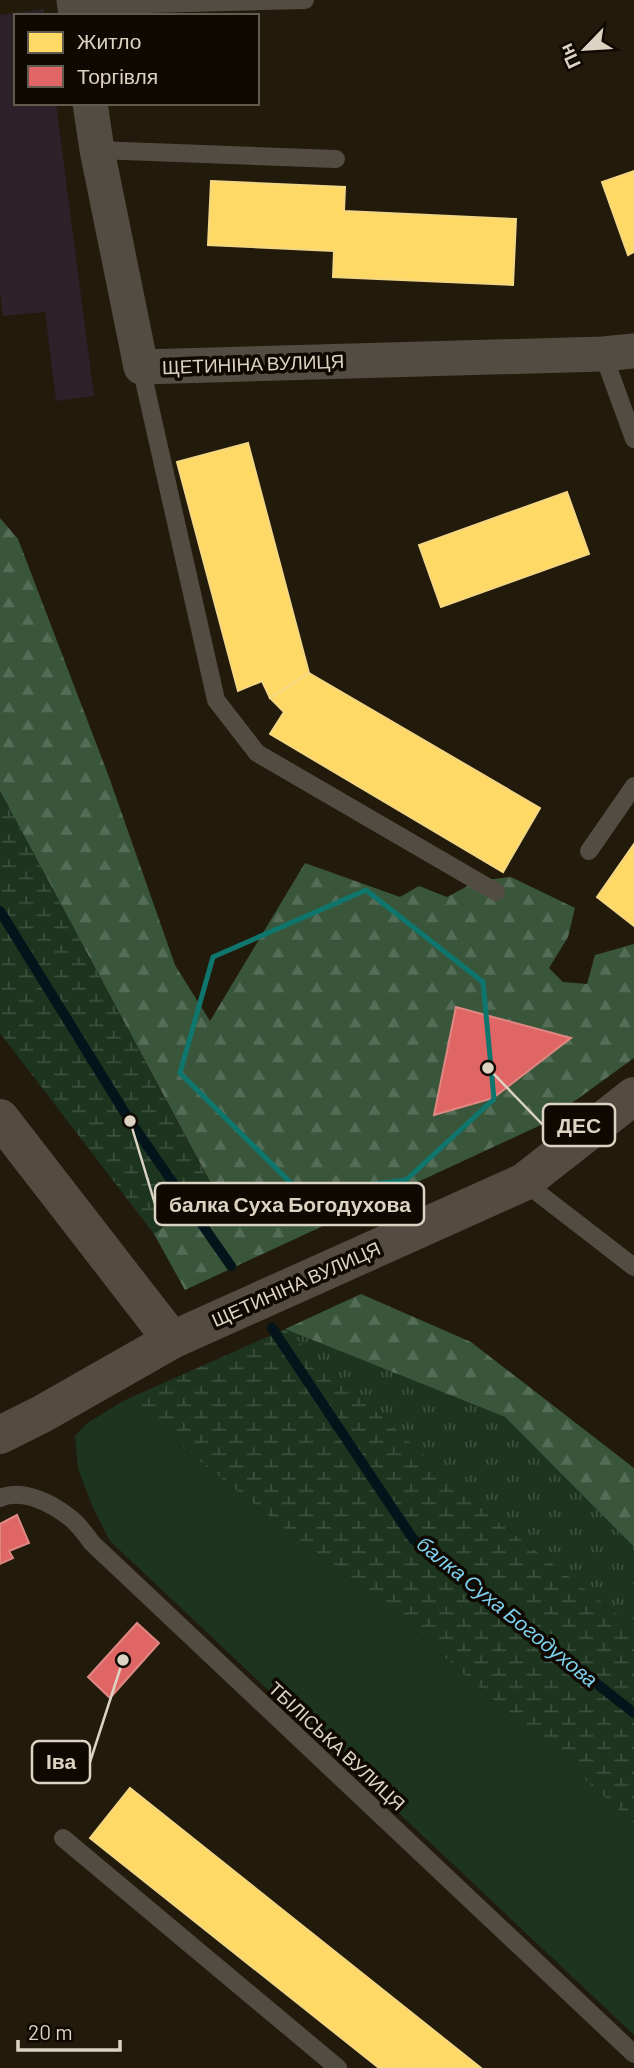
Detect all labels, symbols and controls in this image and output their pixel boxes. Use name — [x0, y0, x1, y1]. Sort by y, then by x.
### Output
legend — [14, 14, 259, 105]
north arrow — [550, 14, 620, 84]
text: Житло — [77, 28, 141, 53]
text: Пн — [553, 40, 585, 73]
text: Торгівля — [77, 63, 158, 88]
street label: ЩЕТИНІНА ВУЛИЦЯ — [161, 349, 344, 378]
callout: ДЕС — [543, 1104, 615, 1146]
text: ДЕС — [557, 1112, 601, 1137]
callout: балка Суха Богодухова — [155, 1183, 424, 1225]
text: балка Суха Богодухова — [169, 1191, 411, 1216]
street label: ЩЕТИНІНА ВУЛИЦЯ — [208, 1236, 384, 1331]
water label: балка Суха Богодухова — [413, 1530, 603, 1691]
street label: ТБІЛІСЬКА ВУЛИЦЯ — [264, 1676, 410, 1815]
callout: Іва — [32, 1741, 90, 1783]
text: Іва — [46, 1748, 76, 1773]
scale bar — [18, 2008, 119, 2052]
text: 20 m — [28, 2019, 73, 2044]

